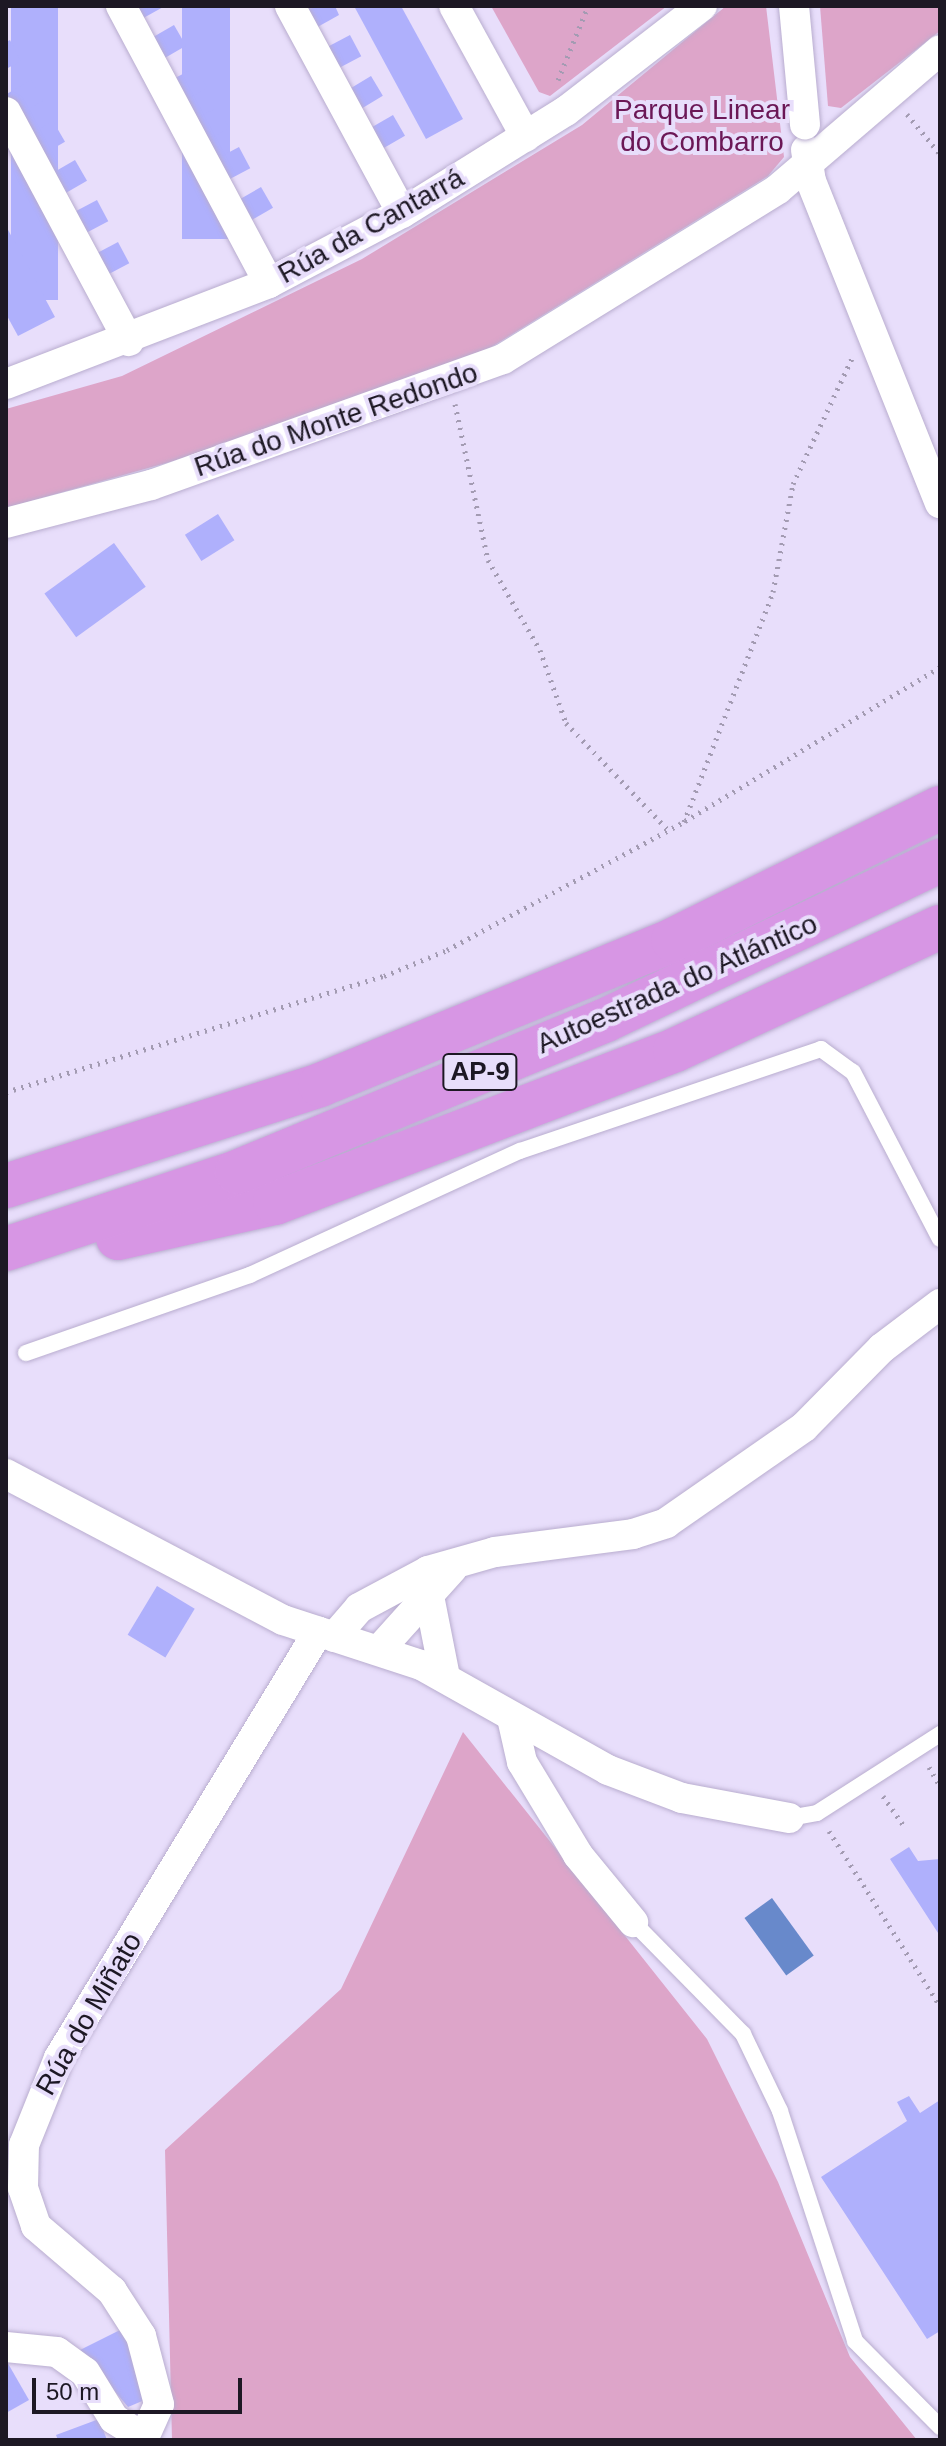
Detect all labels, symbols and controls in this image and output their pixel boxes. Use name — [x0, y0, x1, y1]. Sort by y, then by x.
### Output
park label: Parque Linear do Combarro — [614, 93, 790, 159]
street label: Rúa da Cantarrá — [272, 161, 470, 291]
street label: Rúa do Monte Redondo — [190, 356, 482, 484]
street label: Autoestrada do Atlántico — [531, 907, 823, 1061]
road number: AP-9 — [442, 1050, 518, 1094]
street label: Rúa do Miñato — [29, 1927, 149, 2101]
scale bar — [36, 2362, 246, 2412]
text: 50 m — [46, 2378, 99, 2405]

